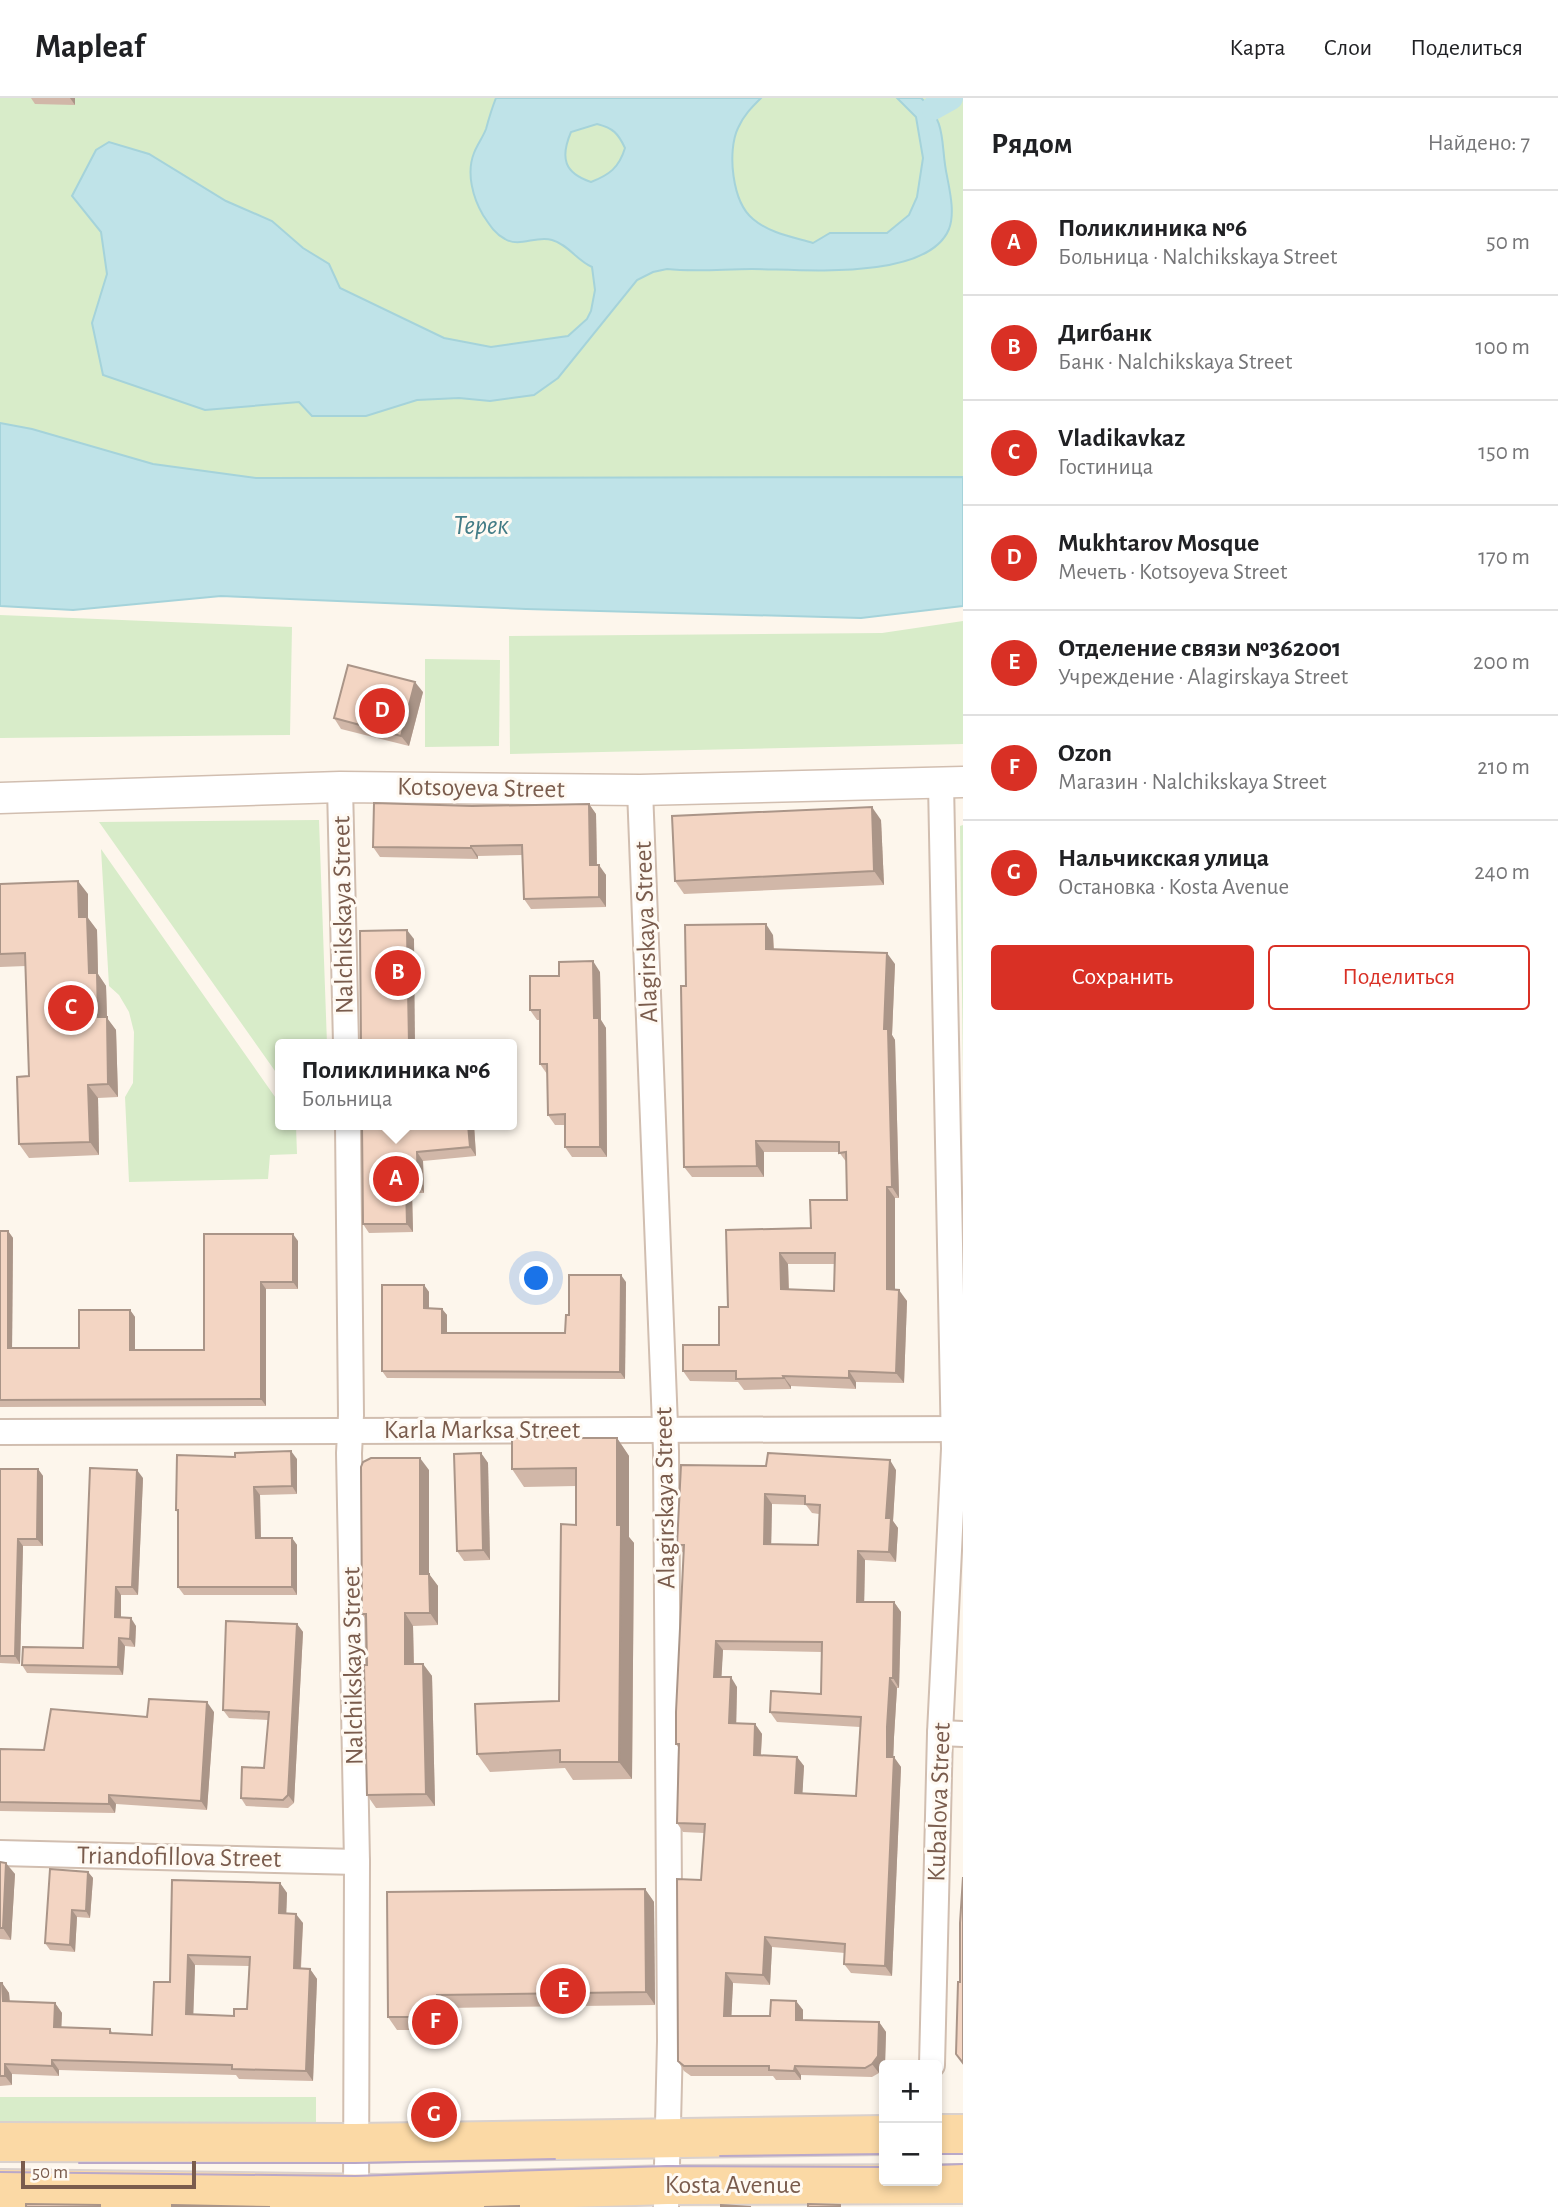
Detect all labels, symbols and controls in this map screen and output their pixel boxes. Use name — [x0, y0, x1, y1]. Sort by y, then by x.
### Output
text: Mapleaf — [35, 31, 145, 64]
text: Карта — [1229, 36, 1285, 60]
text: Слои — [1323, 36, 1372, 60]
text: Поделиться — [1410, 36, 1523, 60]
text: Рядом — [991, 129, 1073, 159]
text: Найдено: 7 — [1427, 132, 1530, 155]
text: Поликлиника №6 — [1058, 215, 1247, 241]
text: A — [1007, 231, 1021, 254]
text: 50 m — [1486, 231, 1530, 254]
text: Больница · Nalchikskaya Street — [1058, 246, 1337, 269]
text: Дигбанк — [1058, 320, 1152, 346]
text: B — [1007, 336, 1021, 359]
text: 100 m — [1476, 336, 1530, 359]
text: Банк · Nalchikskaya Street — [1058, 351, 1292, 374]
text: Vladikavkaz — [1058, 425, 1185, 451]
text: C — [1008, 441, 1020, 464]
text: 150 m — [1478, 441, 1530, 464]
text: Гостиница — [1058, 456, 1153, 479]
water label: Терек — [453, 512, 509, 540]
text: Mukhtarov Mosque — [1058, 530, 1259, 556]
text: D — [1006, 546, 1022, 569]
text: 170 m — [1478, 546, 1530, 569]
text: Мечеть · Kotsoyeva Street — [1058, 561, 1287, 584]
text: Отделение связи №362001 — [1058, 635, 1341, 661]
text: E — [1008, 651, 1020, 674]
text: 200 m — [1473, 651, 1530, 674]
text: Учреждение · Alagirskaya Street — [1058, 666, 1348, 689]
pin: D — [359, 685, 405, 737]
text: Ozon — [1058, 740, 1112, 766]
text: F — [1009, 756, 1019, 779]
text: 210 m — [1477, 756, 1530, 779]
text: Магазин · Nalchikskaya Street — [1058, 771, 1327, 794]
street label: Kotsoyeva Street — [397, 774, 565, 802]
street label: Nalchikskaya Street — [328, 816, 358, 1014]
street label: Alagirskaya Street — [630, 841, 662, 1023]
text: Нальчикская улица — [1058, 845, 1269, 871]
text: G — [1007, 861, 1021, 884]
text: 240 m — [1474, 861, 1530, 884]
text: Остановка · Kosta Avenue — [1058, 876, 1289, 899]
button: Сохранить — [991, 945, 1254, 1010]
button: Поделиться — [1268, 945, 1530, 1010]
pin: B — [375, 947, 421, 999]
pin: C — [48, 982, 94, 1034]
popup — [275, 1039, 517, 1130]
text: Поликлиника №6 — [301, 1057, 491, 1083]
text: Больница — [301, 1088, 392, 1111]
pin: A — [373, 1153, 419, 1205]
your location — [519, 1261, 553, 1295]
street label: Alagirskaya Street — [650, 1407, 680, 1589]
street label: Karla Marksa Street — [384, 1417, 580, 1443]
street label: Nalchikskaya Street — [338, 1567, 368, 1765]
street label: Kubalova Street — [923, 1722, 955, 1882]
street label: Triandofillova Street — [77, 1842, 281, 1872]
pin: E — [540, 1965, 586, 2017]
pin: F — [412, 1996, 458, 2048]
map controls — [879, 2060, 942, 2186]
button: + — [879, 2060, 942, 2123]
pin: G — [411, 2089, 457, 2141]
button: − — [879, 2123, 942, 2186]
scale bar — [21, 2158, 196, 2190]
text: 50 m — [32, 2163, 68, 2182]
street label: Kosta Avenue — [665, 2172, 801, 2198]

